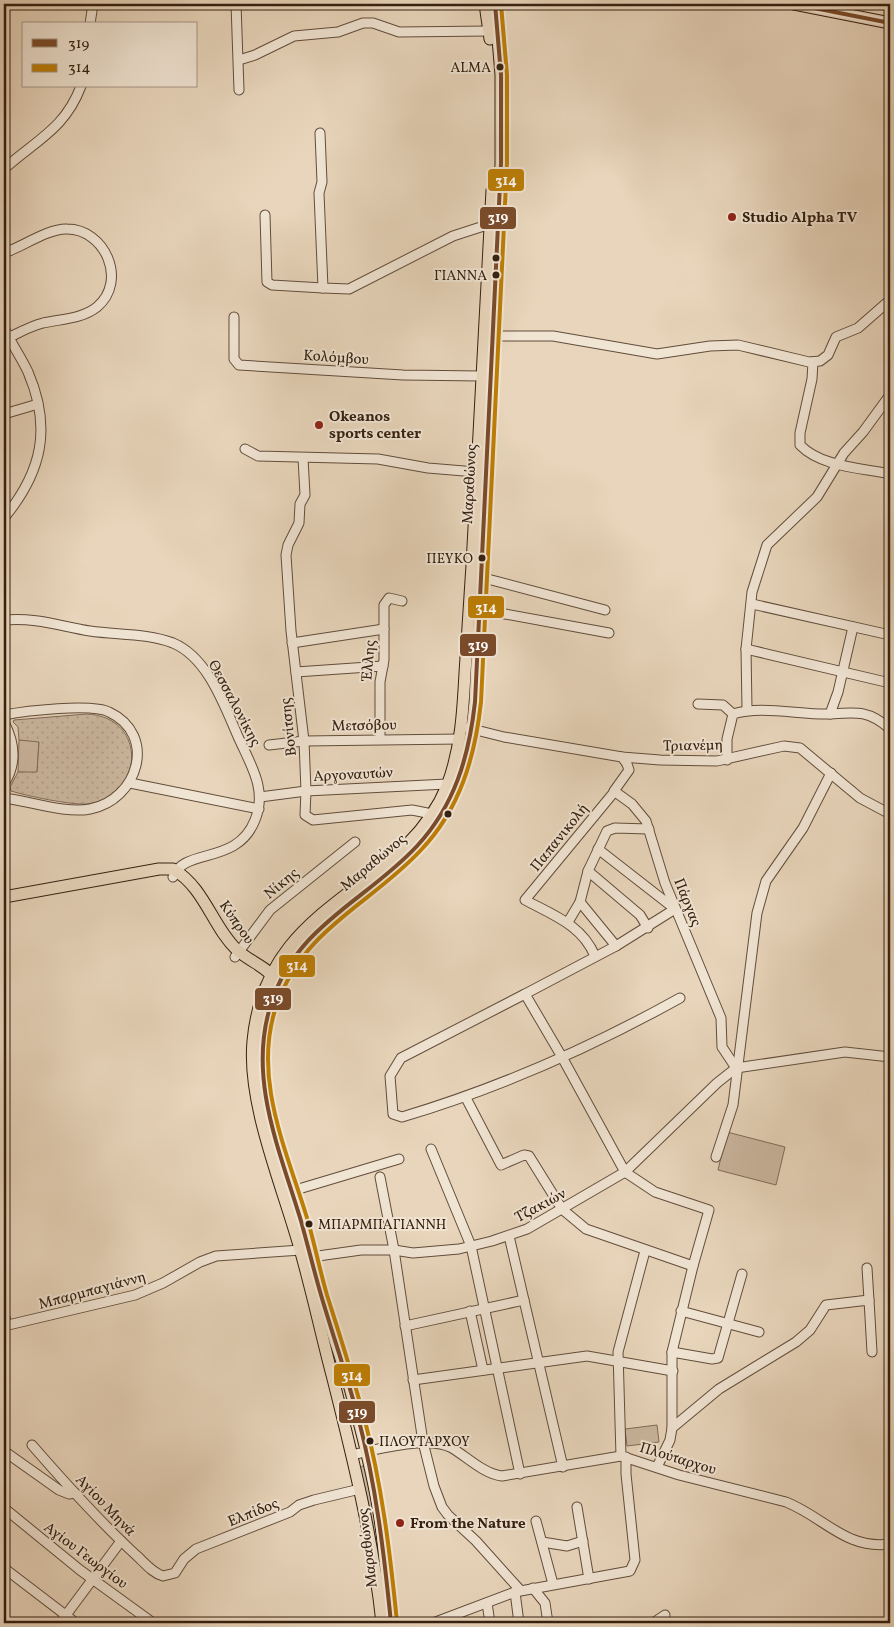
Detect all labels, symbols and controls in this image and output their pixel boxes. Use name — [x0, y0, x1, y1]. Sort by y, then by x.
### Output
legend — [22, 22, 198, 88]
text: 319 — [68, 34, 90, 55]
text: 314 — [68, 58, 91, 79]
place label: ALMA — [450, 59, 491, 78]
marker: ALMA — [495, 62, 505, 72]
line badge: 314 — [487, 168, 525, 192]
text: 314 — [495, 172, 517, 191]
line badge: 319 — [479, 206, 517, 230]
place label: Studio Alpha TV — [742, 208, 858, 229]
text: 319 — [488, 209, 509, 228]
marker: Studio Alpha TV — [726, 211, 738, 223]
unlabelled marker — [491, 253, 501, 263]
place label: ΓΙΑΝΝΑ — [434, 267, 487, 286]
marker: ΓΙΑΝΝΑ — [491, 270, 501, 280]
street label: Κολόμβου — [302, 346, 369, 371]
place label: Okeanos sports center — [329, 407, 421, 445]
marker: Okeanos sports center — [313, 419, 325, 431]
street label: Μαραθώνος — [458, 443, 483, 525]
place label: ΠΕΥΚΟ — [426, 550, 473, 569]
marker: ΠΕΥΚΟ — [477, 553, 487, 563]
line badge: 314 — [467, 595, 505, 619]
text: 314 — [475, 599, 497, 618]
line badge: 319 — [459, 633, 497, 657]
text: 319 — [468, 637, 489, 656]
street label: Έλλης — [357, 639, 382, 683]
street label: Θεσσαλονίκης — [202, 657, 265, 751]
street label: Βονίτσης — [276, 696, 303, 757]
street label: Μετσόβου — [331, 715, 397, 738]
street label: Τριανέμη — [663, 735, 723, 758]
street label: Αργοναυτών — [313, 763, 393, 788]
street label: Παπανικολή — [526, 799, 594, 877]
unlabelled marker — [443, 809, 453, 819]
street label: Μαραθώνος — [337, 829, 411, 897]
street label: Νίκης — [260, 863, 304, 905]
street label: Πάργας — [667, 875, 706, 930]
street label: Κύπρου — [213, 897, 258, 949]
line badge: 314 — [278, 954, 316, 978]
text: 314 — [286, 957, 308, 976]
line badge: 319 — [254, 987, 292, 1011]
text: 319 — [263, 990, 284, 1009]
street label: Τζακιών — [511, 1184, 570, 1229]
place label: ΜΠΑΡΜΠΑΓΙΑΝΝΗ — [318, 1216, 446, 1235]
marker: ΜΠΑΡΜΠΑΓΙΑΝΝΗ — [304, 1219, 314, 1229]
street label: Μπαρμπαγιάννη — [36, 1267, 148, 1316]
line badge: 314 — [333, 1363, 371, 1387]
text: 314 — [341, 1367, 363, 1386]
line badge: 319 — [338, 1400, 376, 1424]
text: 319 — [347, 1404, 368, 1423]
place label: ΠΛΟΥΤΑΡΧΟΥ — [379, 1433, 470, 1452]
marker: ΠΛΟΥΤΑΡΧΟΥ — [365, 1436, 375, 1446]
street label: Πλούταρχου — [637, 1438, 718, 1481]
street label: Αγίου Μηνά — [70, 1470, 140, 1542]
street label: Ελπίδος — [225, 1494, 282, 1533]
street label: Μαραθώνος — [353, 1507, 384, 1589]
place label: From the Nature — [410, 1514, 526, 1535]
marker: From the Nature — [394, 1517, 406, 1529]
street label: Αγίου Γεωργίου — [39, 1518, 131, 1595]

